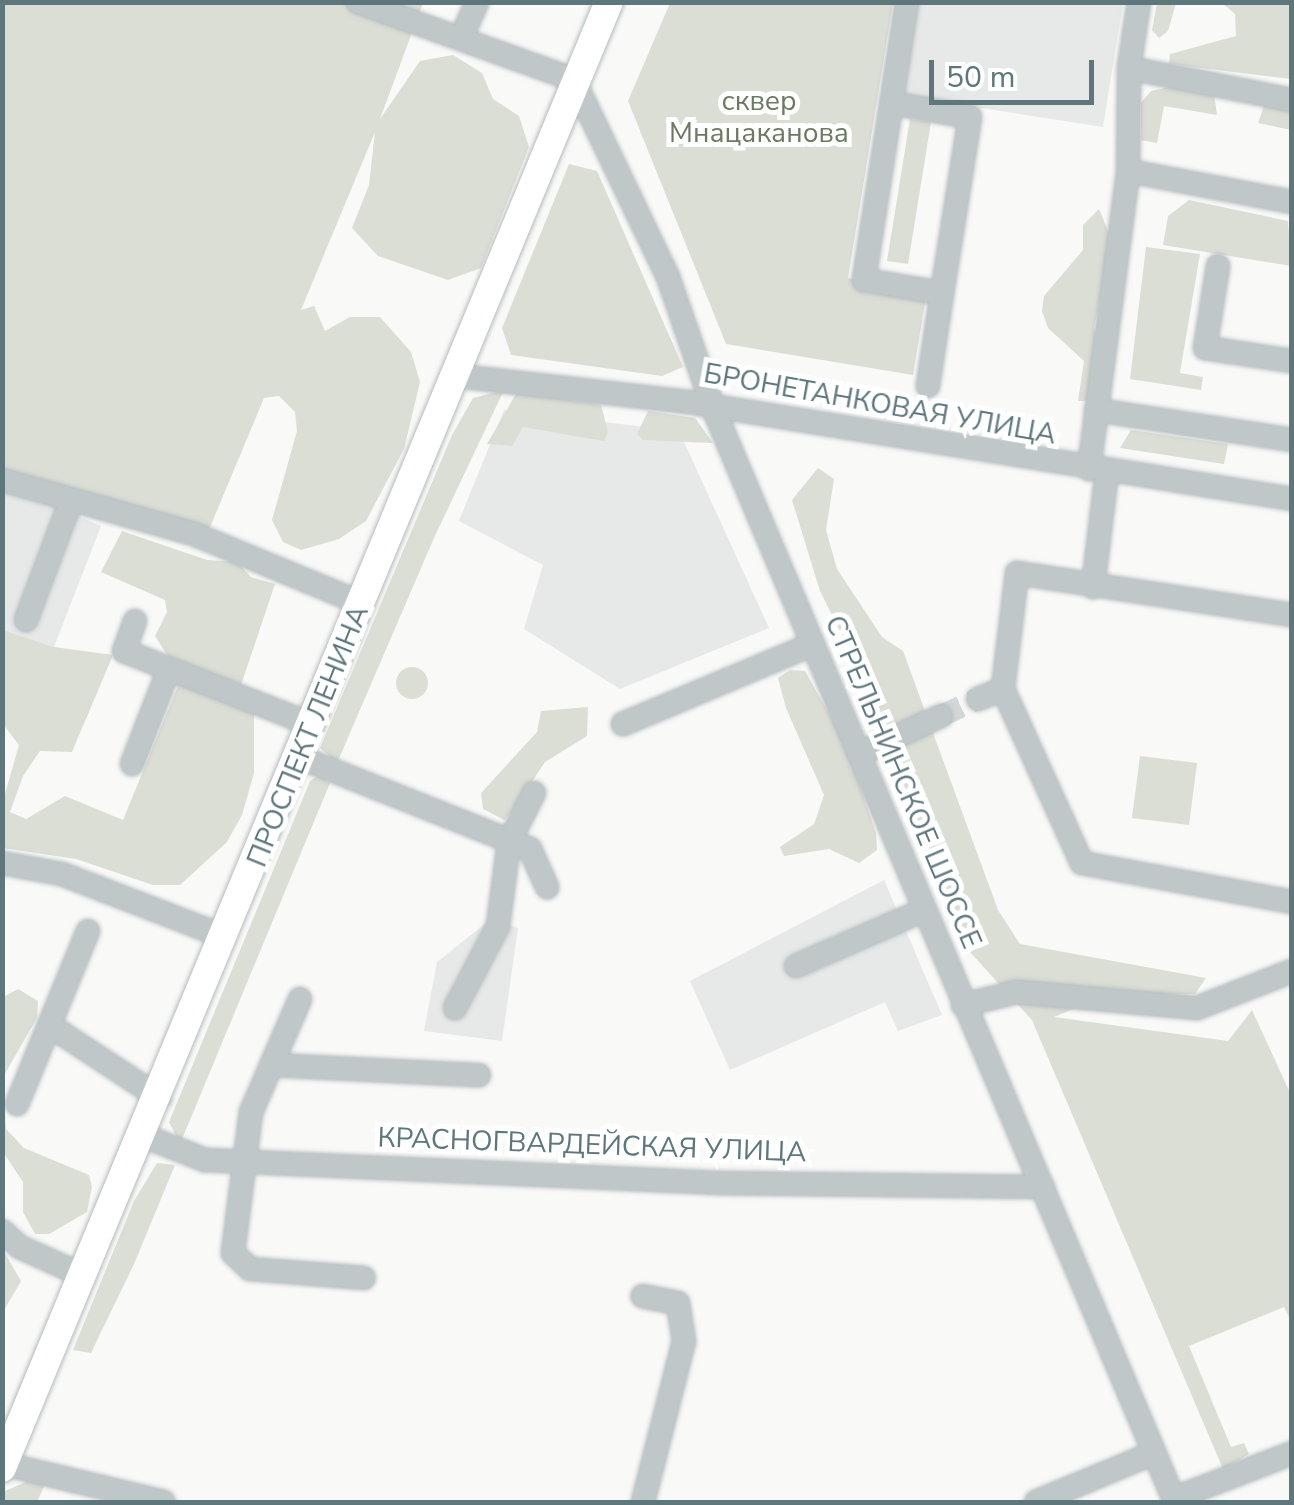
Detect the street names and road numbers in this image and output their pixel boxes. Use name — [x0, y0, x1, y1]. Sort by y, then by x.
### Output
street label: БРОНЕТАНКОВАЯ УЛИЦА — [701, 356, 1059, 452]
street label: ПРОСПЕКТ ЛЕНИНА — [240, 600, 376, 872]
street label: СТРЕЛЬНИНСКОЕ ШОССЕ — [818, 611, 988, 953]
street label: КРАСНОГВАРДЕЙСКАЯ УЛИЦА — [377, 1121, 807, 1169]

